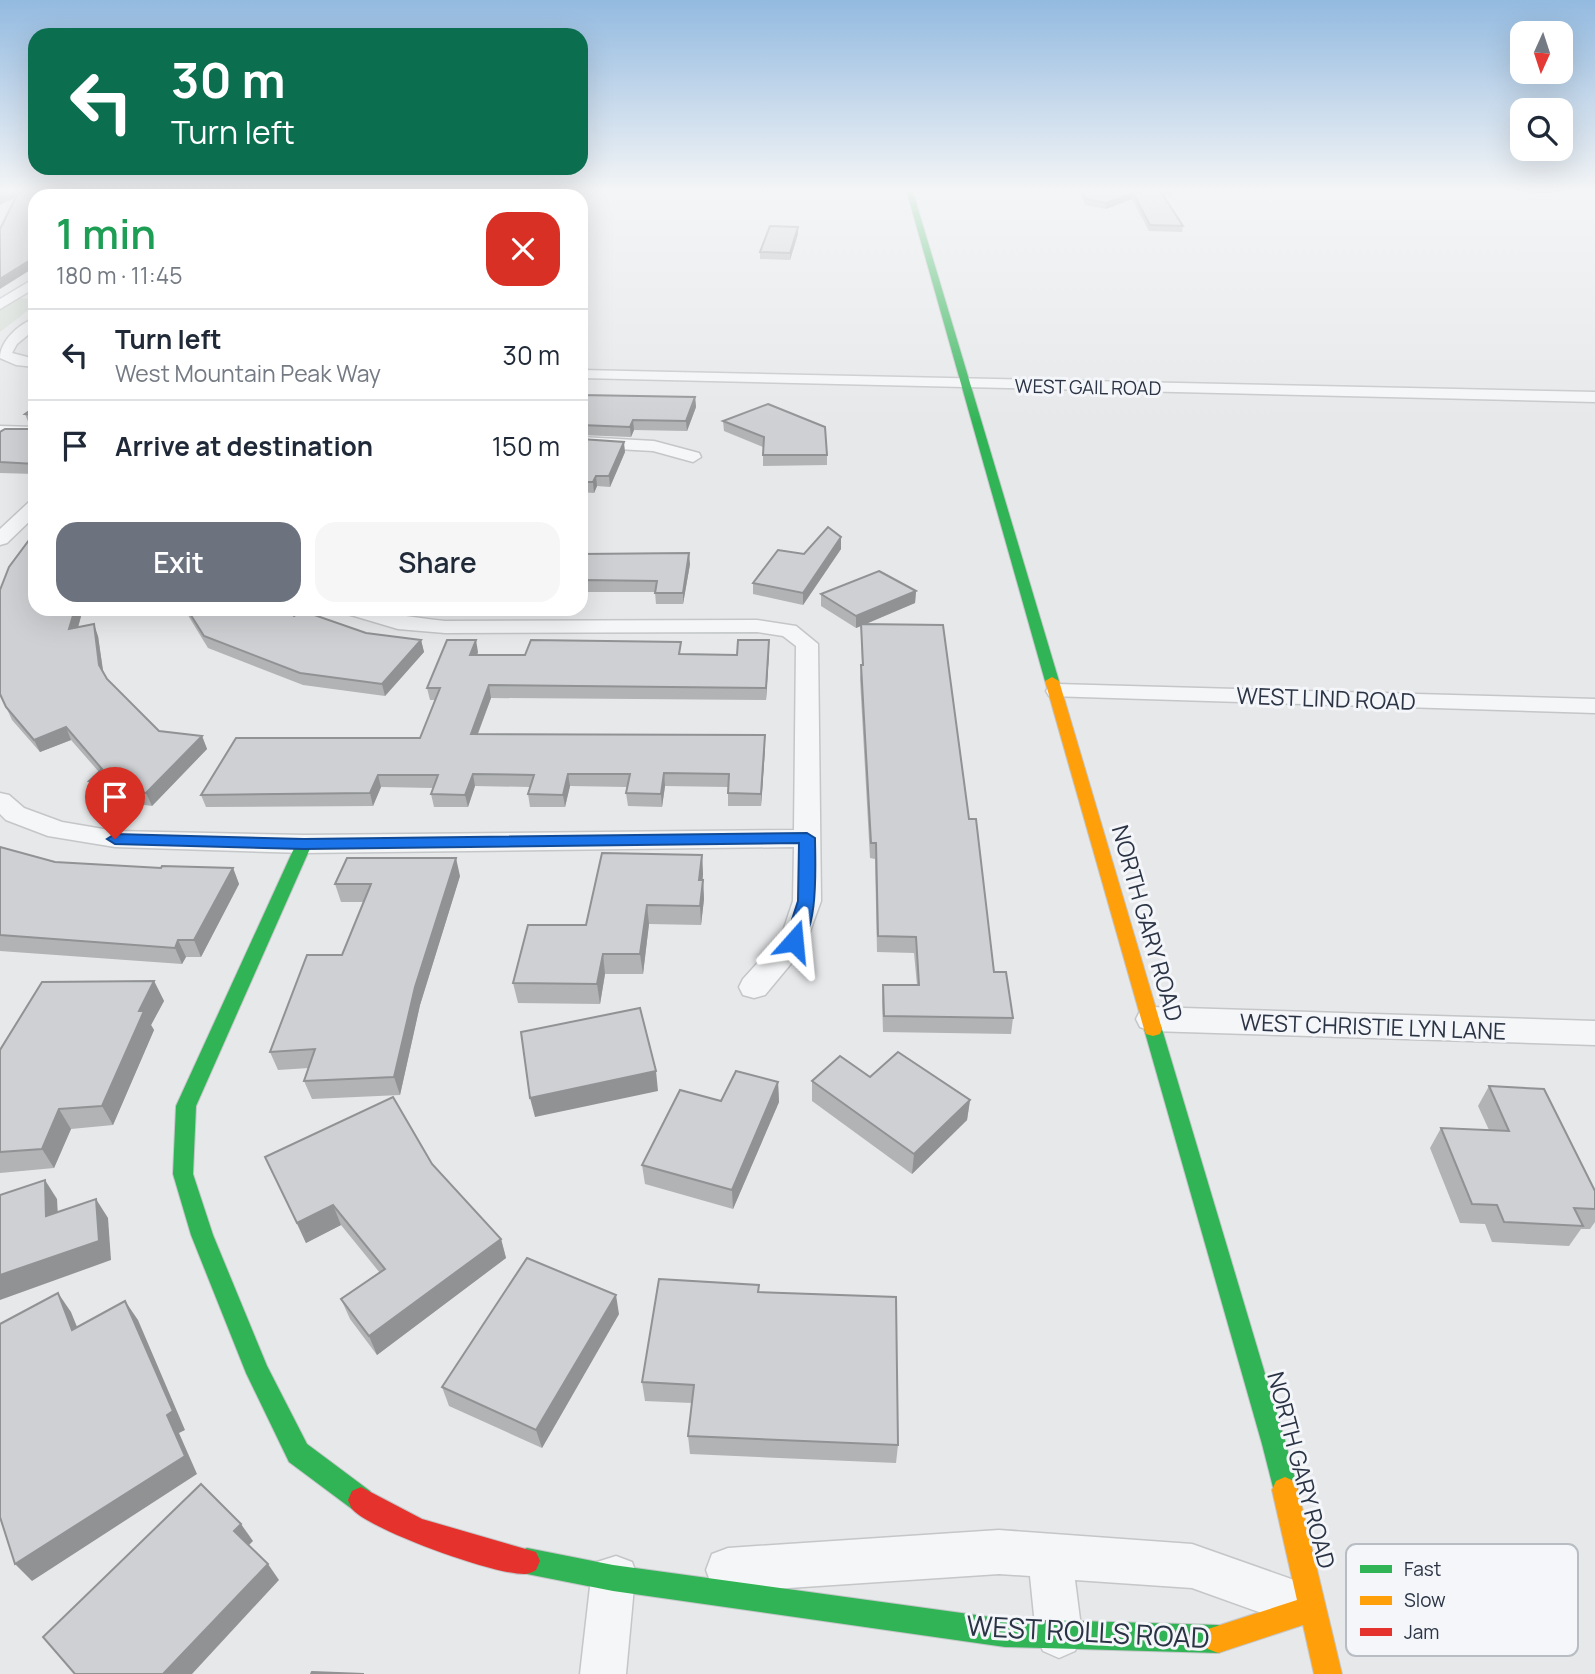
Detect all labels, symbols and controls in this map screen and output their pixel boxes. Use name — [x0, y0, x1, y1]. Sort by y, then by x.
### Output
north arrow — [1510, 21, 1573, 84]
map controls — [1510, 21, 1573, 161]
text: 30 m — [171, 46, 286, 113]
icon: left — [56, 56, 147, 147]
button: search — [1510, 98, 1573, 161]
text: Turn left — [171, 110, 295, 154]
text: 1 min — [56, 204, 156, 262]
button: close — [486, 212, 560, 286]
text: 180 m · 11:45 — [56, 259, 183, 291]
text: Turn left — [115, 321, 222, 357]
icon: left — [56, 336, 94, 374]
text: 30 m — [503, 337, 560, 373]
text: West Mountain Peak Way — [115, 357, 381, 389]
street label: WEST GAIL ROAD — [1015, 373, 1161, 401]
icon: arrive — [56, 427, 94, 465]
text: Arrive at destination — [115, 428, 373, 464]
text: 150 m — [492, 428, 560, 464]
button: Exit — [56, 522, 301, 602]
button: Share — [315, 522, 560, 602]
street label: WEST LIND ROAD — [1236, 679, 1416, 717]
pin — [85, 767, 145, 839]
icon: arrive — [96, 778, 134, 816]
street label: NORTH GARY ROAD — [1105, 821, 1191, 1025]
position arrow — [757, 904, 831, 978]
street label: WEST CHRISTIE LYN LANE — [1239, 1005, 1507, 1047]
street label: NORTH GARY ROAD — [1260, 1368, 1344, 1572]
legend — [1346, 1544, 1578, 1656]
text: Fast — [1404, 1556, 1441, 1582]
text: Slow — [1404, 1587, 1446, 1613]
street label: WEST ROLLS ROAD — [965, 1606, 1211, 1656]
text: Jam — [1404, 1619, 1439, 1645]

